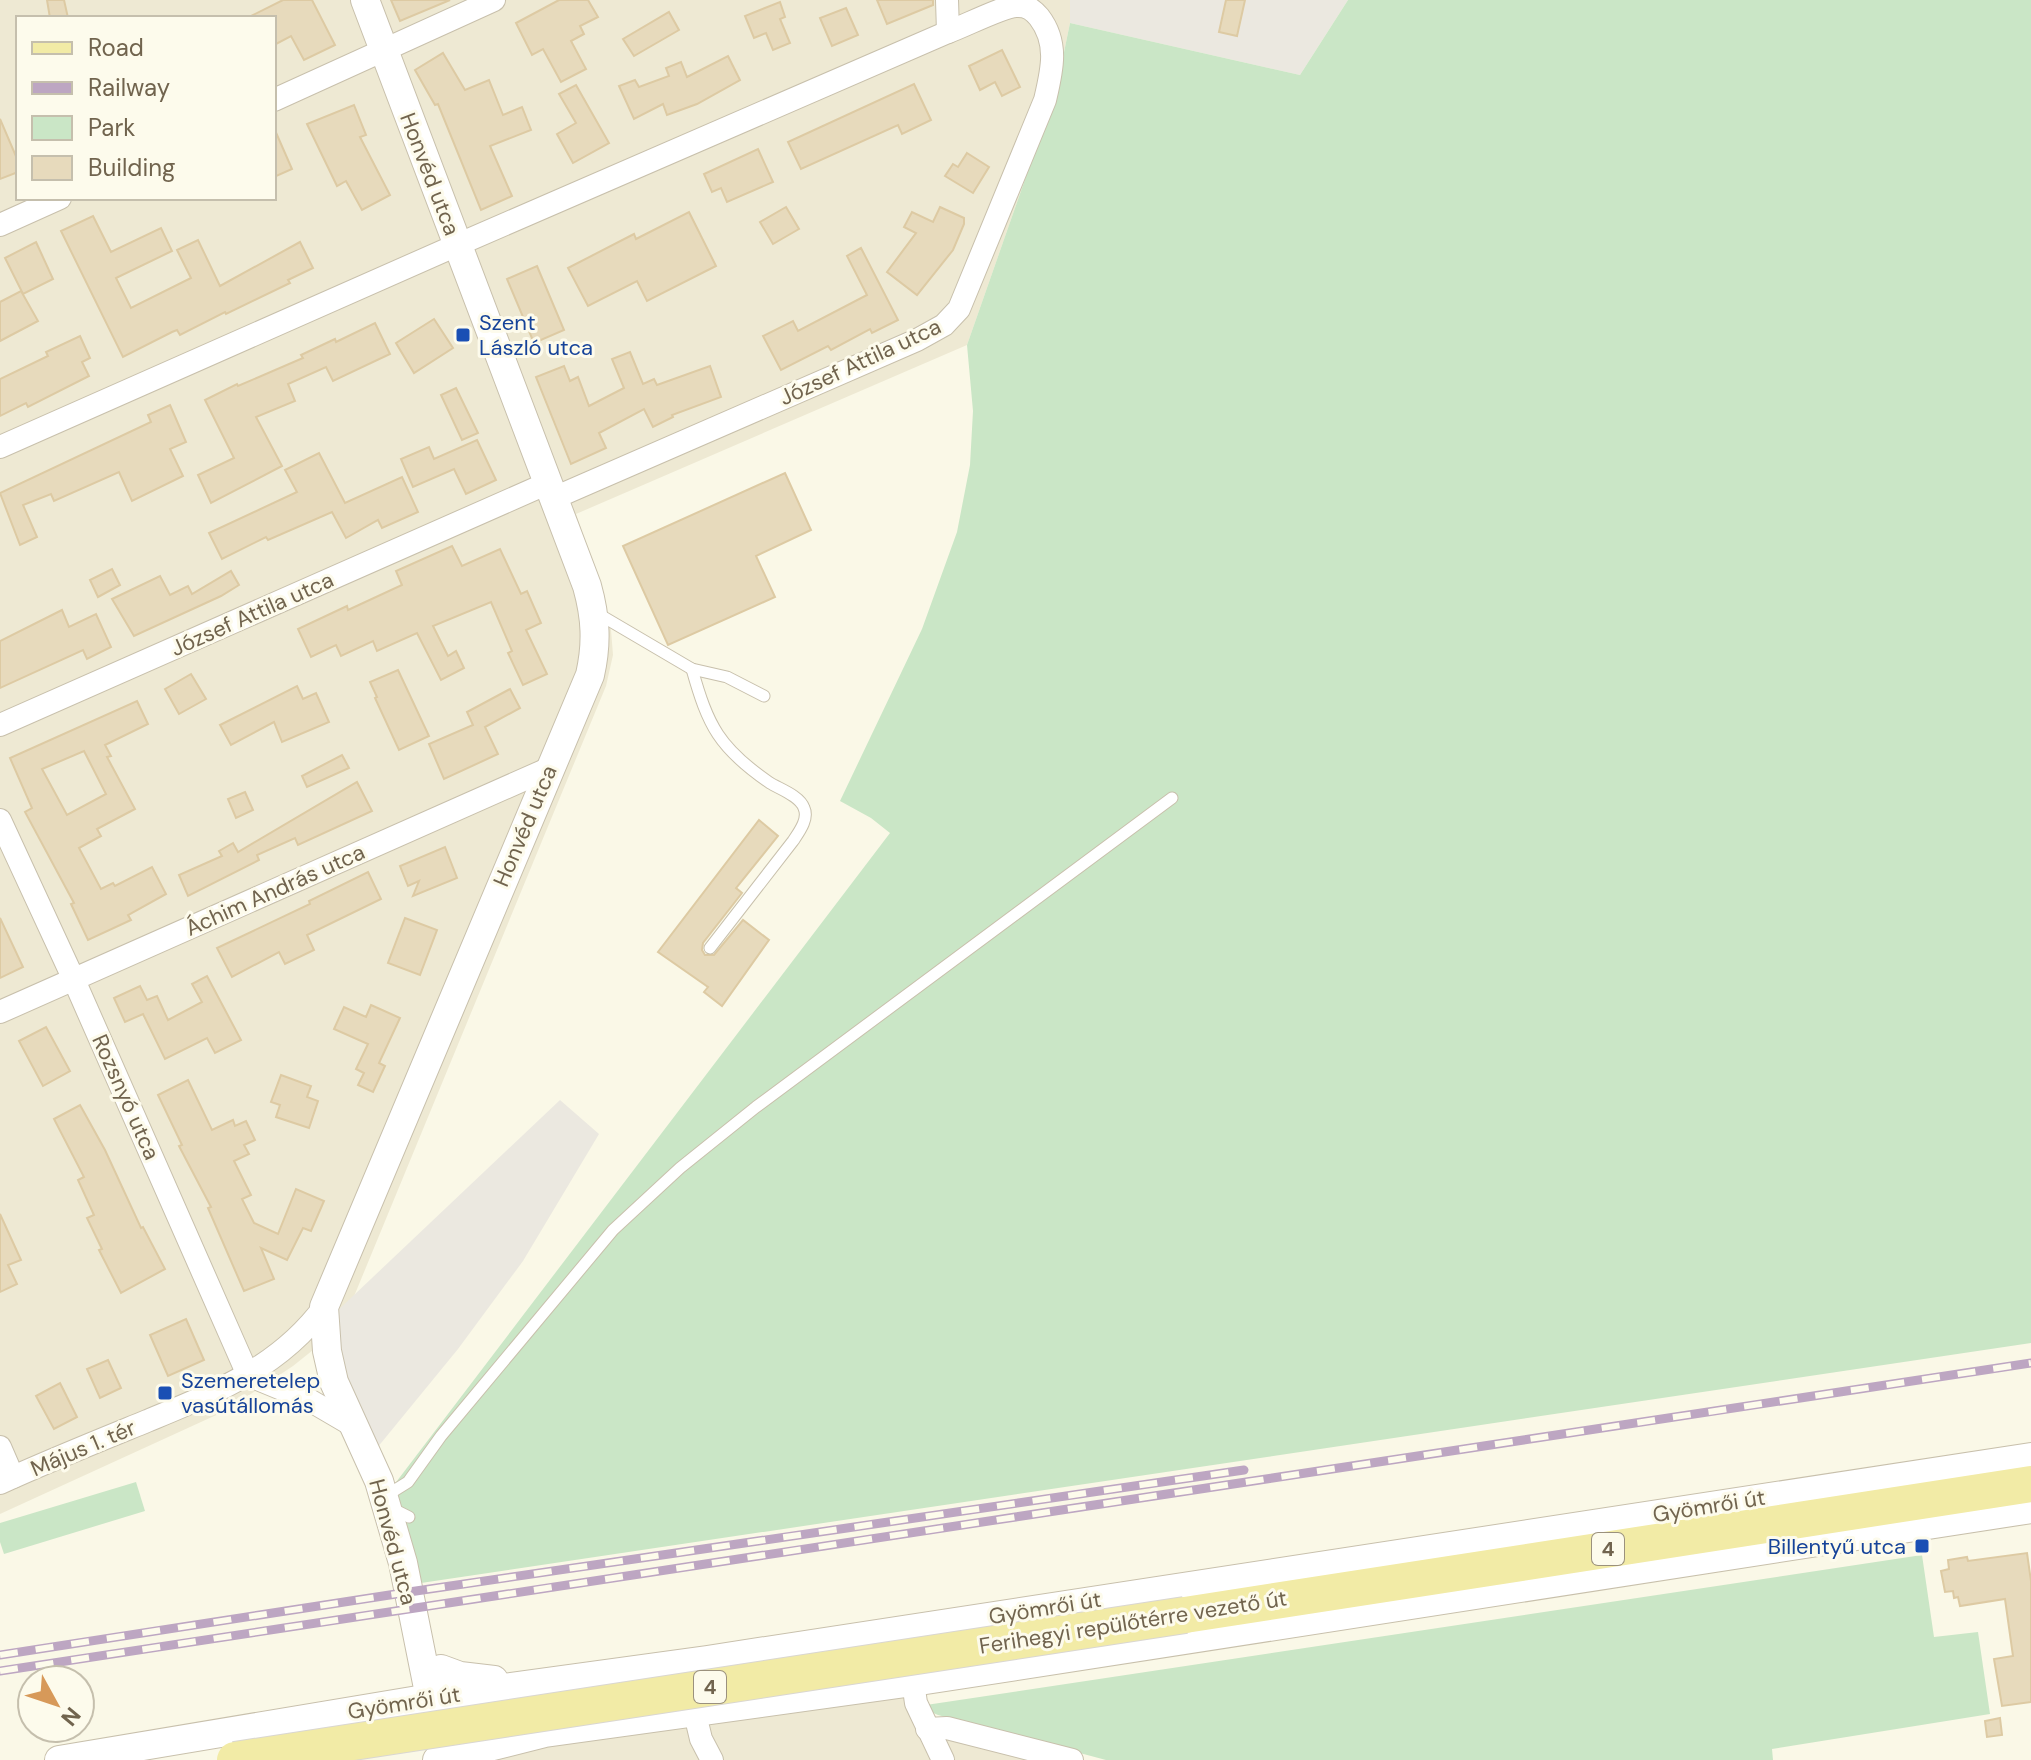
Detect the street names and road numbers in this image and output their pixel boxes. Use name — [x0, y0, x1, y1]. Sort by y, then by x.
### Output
street label: Honvéd utca — [393, 109, 467, 239]
street label: József Attila utca — [774, 312, 946, 412]
street label: József Attila utca — [166, 565, 338, 663]
street label: Honvéd utca — [486, 761, 564, 891]
street label: Áchim András utca — [181, 837, 369, 943]
street label: Rozsnyó utca — [85, 1030, 167, 1164]
street label: Május 1. tér — [26, 1413, 140, 1483]
street label: Honvéd utca — [362, 1476, 424, 1608]
street label: Gyömrői út — [1651, 1483, 1767, 1529]
road number: 4 — [1592, 1533, 1624, 1565]
street label: Ferihegyi repülőtérre vezető út — [977, 1583, 1289, 1661]
street label: Gyömrői út — [987, 1585, 1103, 1631]
road number: 4 — [694, 1671, 726, 1703]
street label: Gyömrői út — [346, 1680, 462, 1726]

